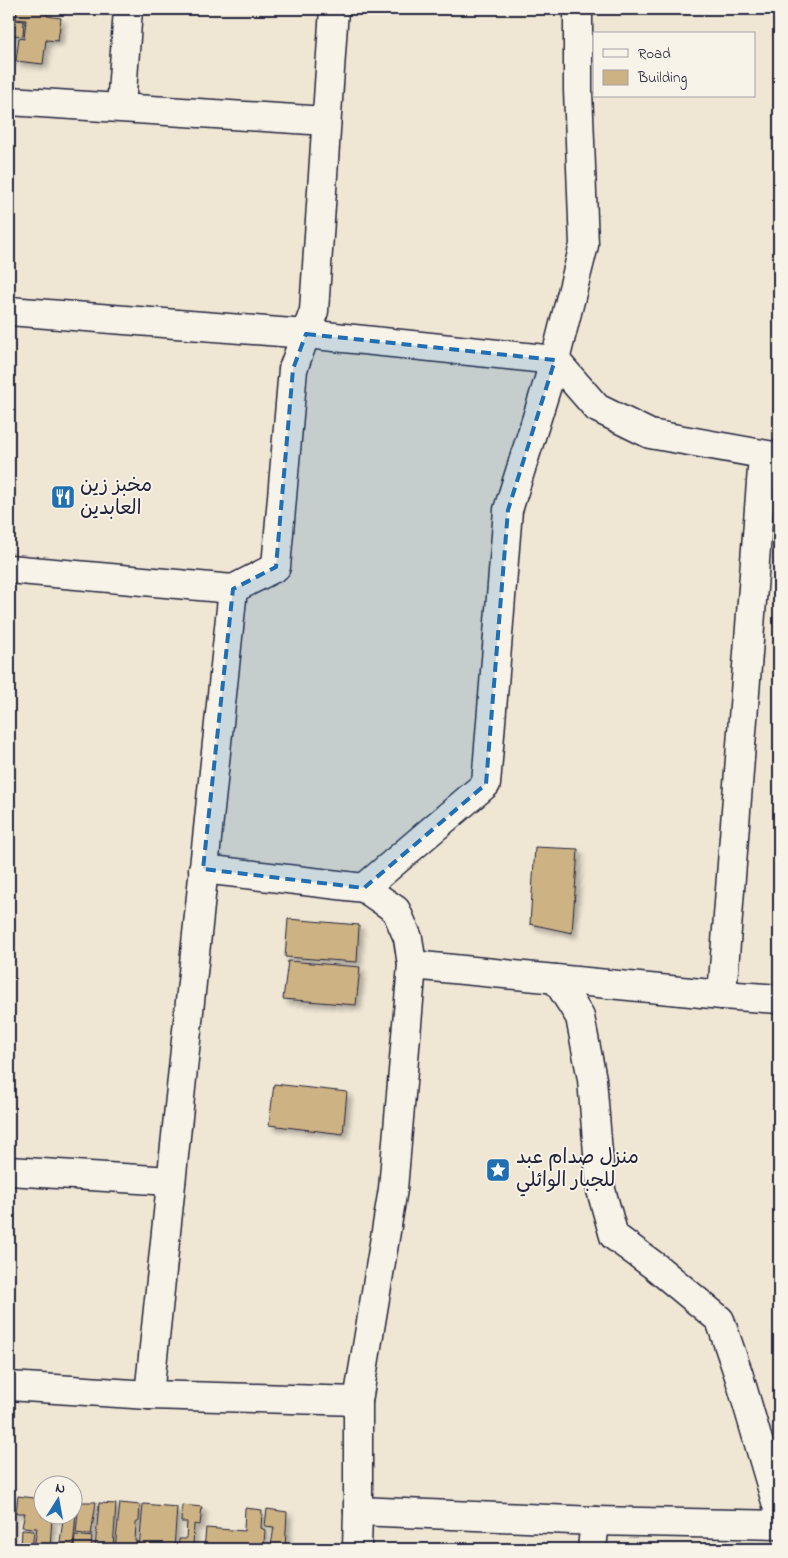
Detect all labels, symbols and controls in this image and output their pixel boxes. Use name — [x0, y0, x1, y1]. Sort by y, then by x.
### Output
legend — [593, 32, 756, 98]
text: Road — [638, 43, 671, 65]
text: Building — [637, 67, 687, 90]
place label: مخبز زين العابدين — [80, 472, 152, 524]
restaurant icon: مخبز زين العابدين — [50, 484, 76, 510]
place label: منزل صدام عبد للجبار الوائلي — [516, 1144, 639, 1197]
place icon: منزل صدام عبد للجبار الوائلي — [485, 1157, 511, 1183]
north arrow — [32, 1476, 82, 1526]
text: N — [54, 1478, 67, 1500]

